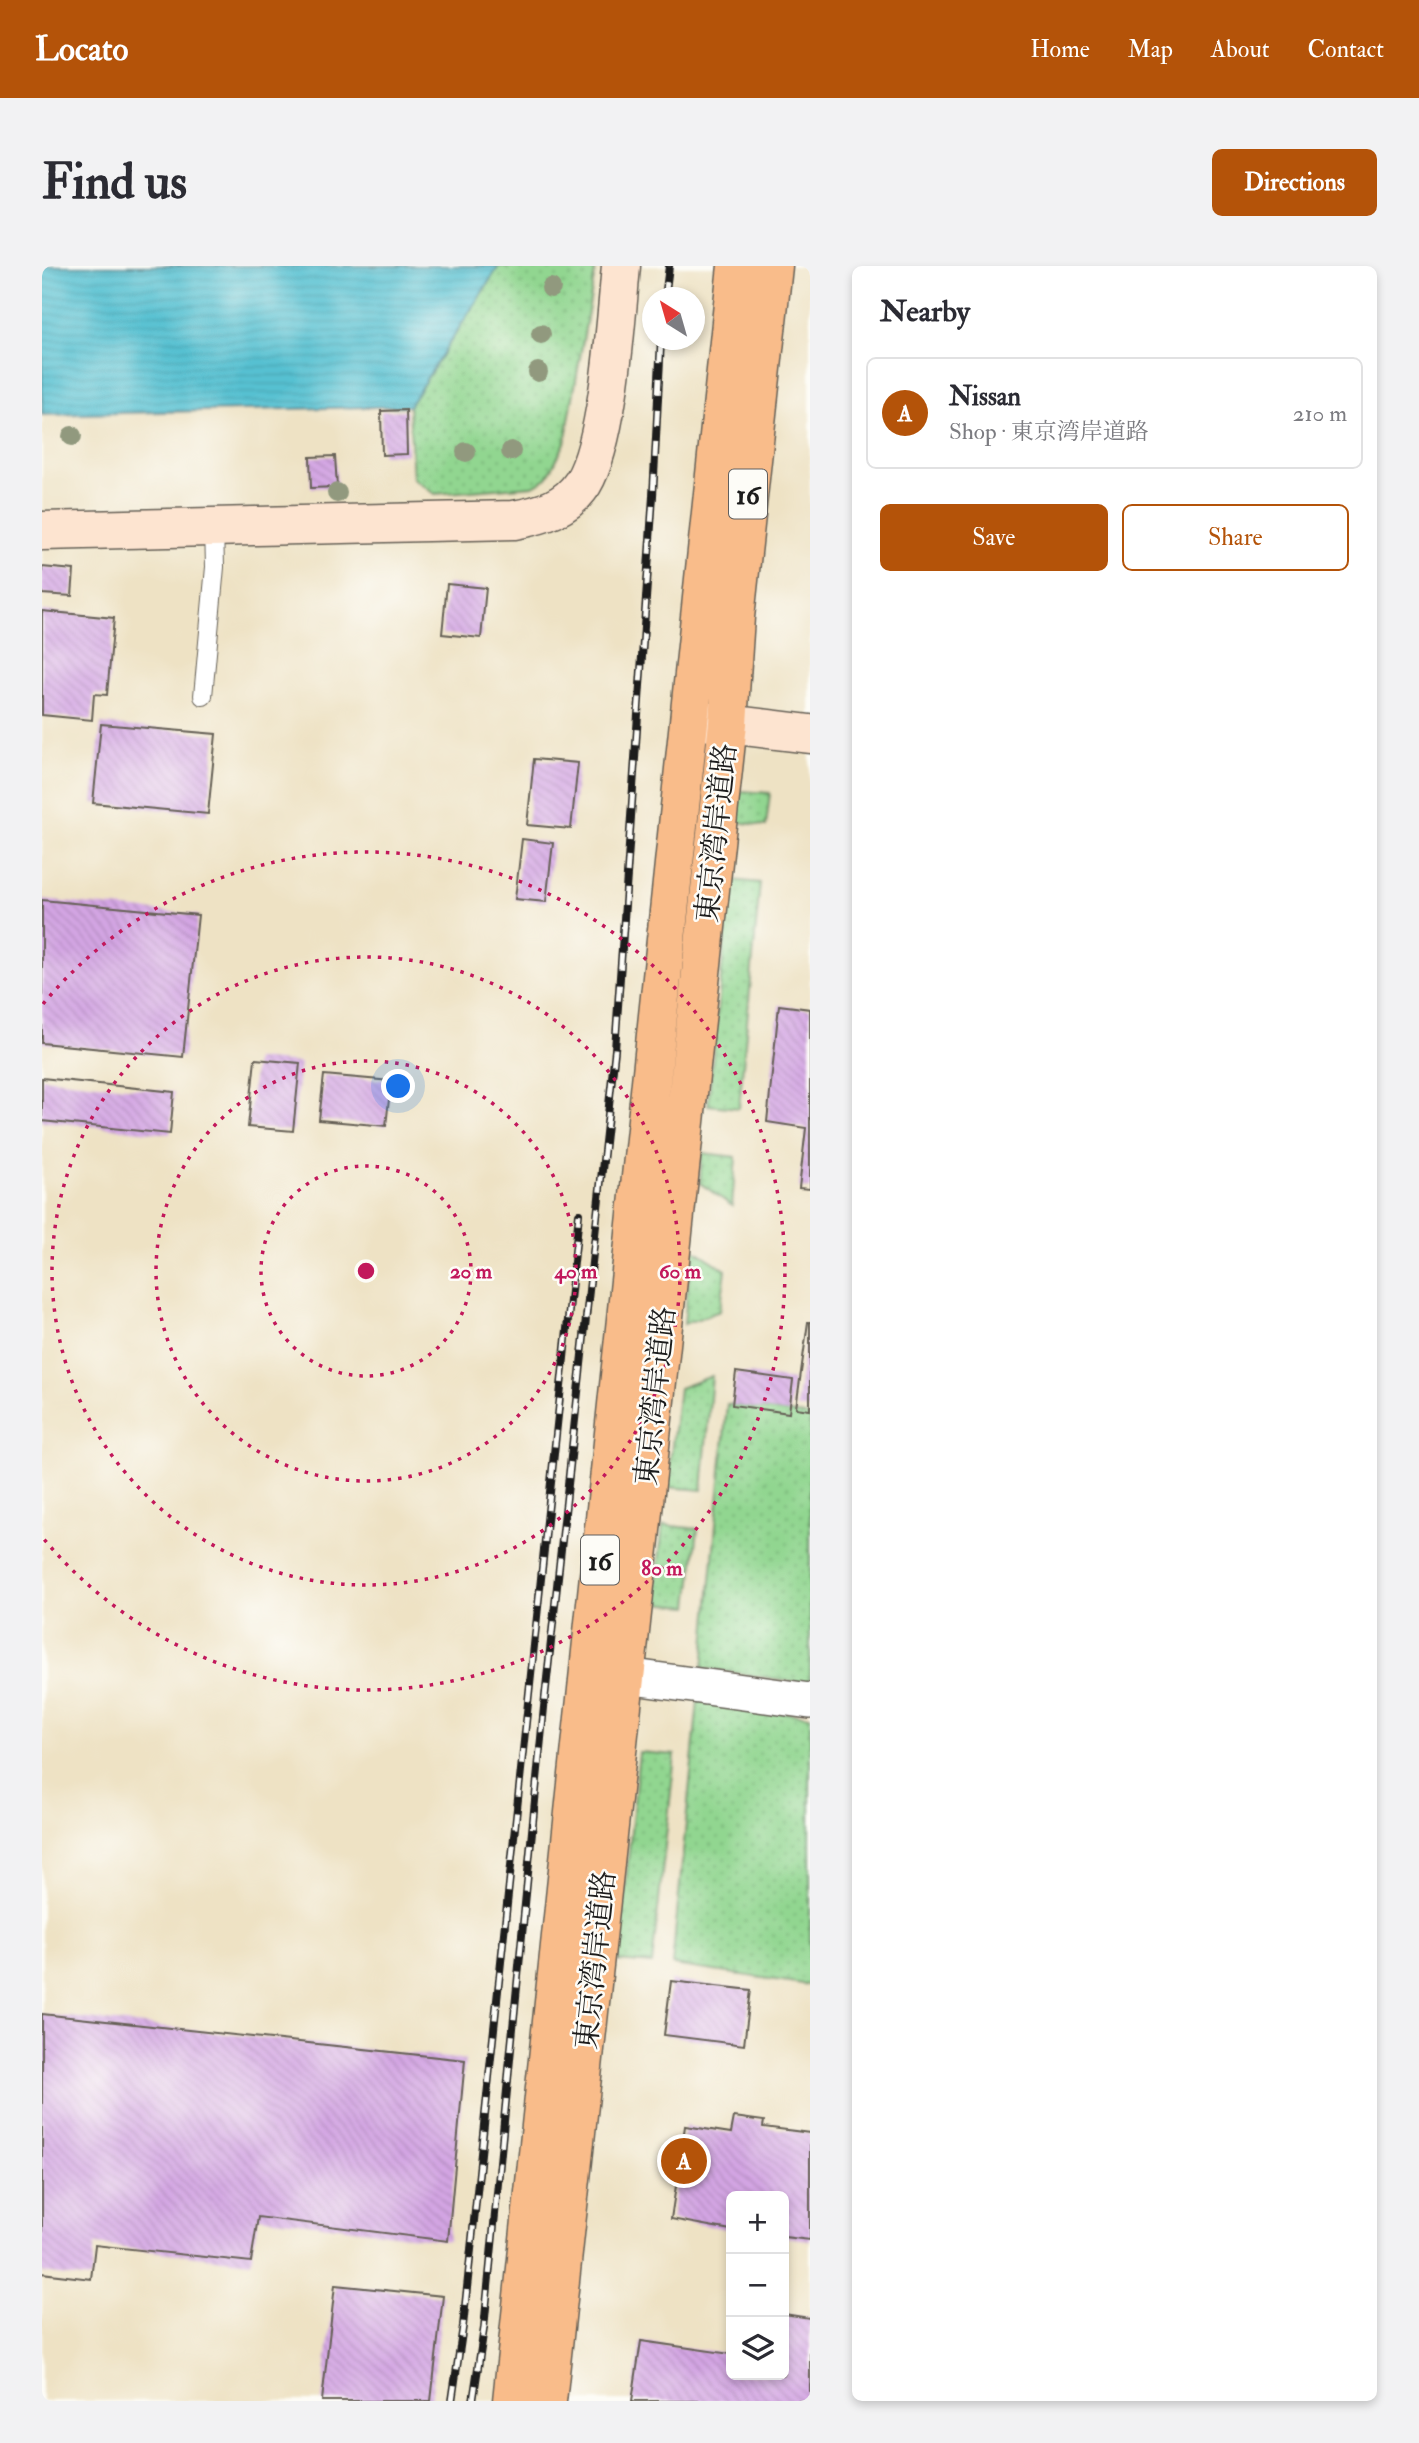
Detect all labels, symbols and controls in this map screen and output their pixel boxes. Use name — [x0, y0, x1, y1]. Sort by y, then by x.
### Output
text: Locato — [35, 29, 128, 70]
text: Home — [1030, 34, 1090, 65]
text: Map — [1128, 34, 1173, 65]
text: About — [1211, 34, 1270, 65]
text: Contact — [1308, 34, 1384, 65]
button: Directions — [1212, 149, 1377, 216]
text: Find us — [42, 152, 187, 213]
north arrow — [642, 287, 705, 350]
text: Nearby — [880, 293, 970, 330]
text: Nissan — [949, 381, 1021, 413]
text: A — [898, 399, 912, 428]
text: 210 m — [1293, 399, 1347, 428]
text: Shop · 東京湾岸道路 — [949, 417, 1149, 446]
road number: 16 — [729, 470, 767, 518]
button: Save — [880, 504, 1108, 571]
button: Share — [1122, 504, 1349, 571]
street label: 東京湾岸道路 — [689, 742, 744, 924]
your location — [381, 1069, 415, 1103]
text: 20 m — [450, 1258, 493, 1285]
text: 40 m — [554, 1258, 598, 1285]
text: 60 m — [659, 1258, 702, 1285]
centre of rings — [354, 1259, 378, 1283]
street label: 東京湾岸道路 — [628, 1305, 683, 1487]
road number: 16 — [581, 1536, 619, 1584]
text: 80 m — [641, 1555, 683, 1582]
street label: 東京湾岸道路 — [568, 1869, 623, 2051]
pin: A — [661, 2135, 707, 2187]
map controls — [726, 2191, 789, 2380]
button: + — [726, 2191, 789, 2254]
button: − — [726, 2254, 789, 2317]
button: layers — [726, 2317, 789, 2380]

